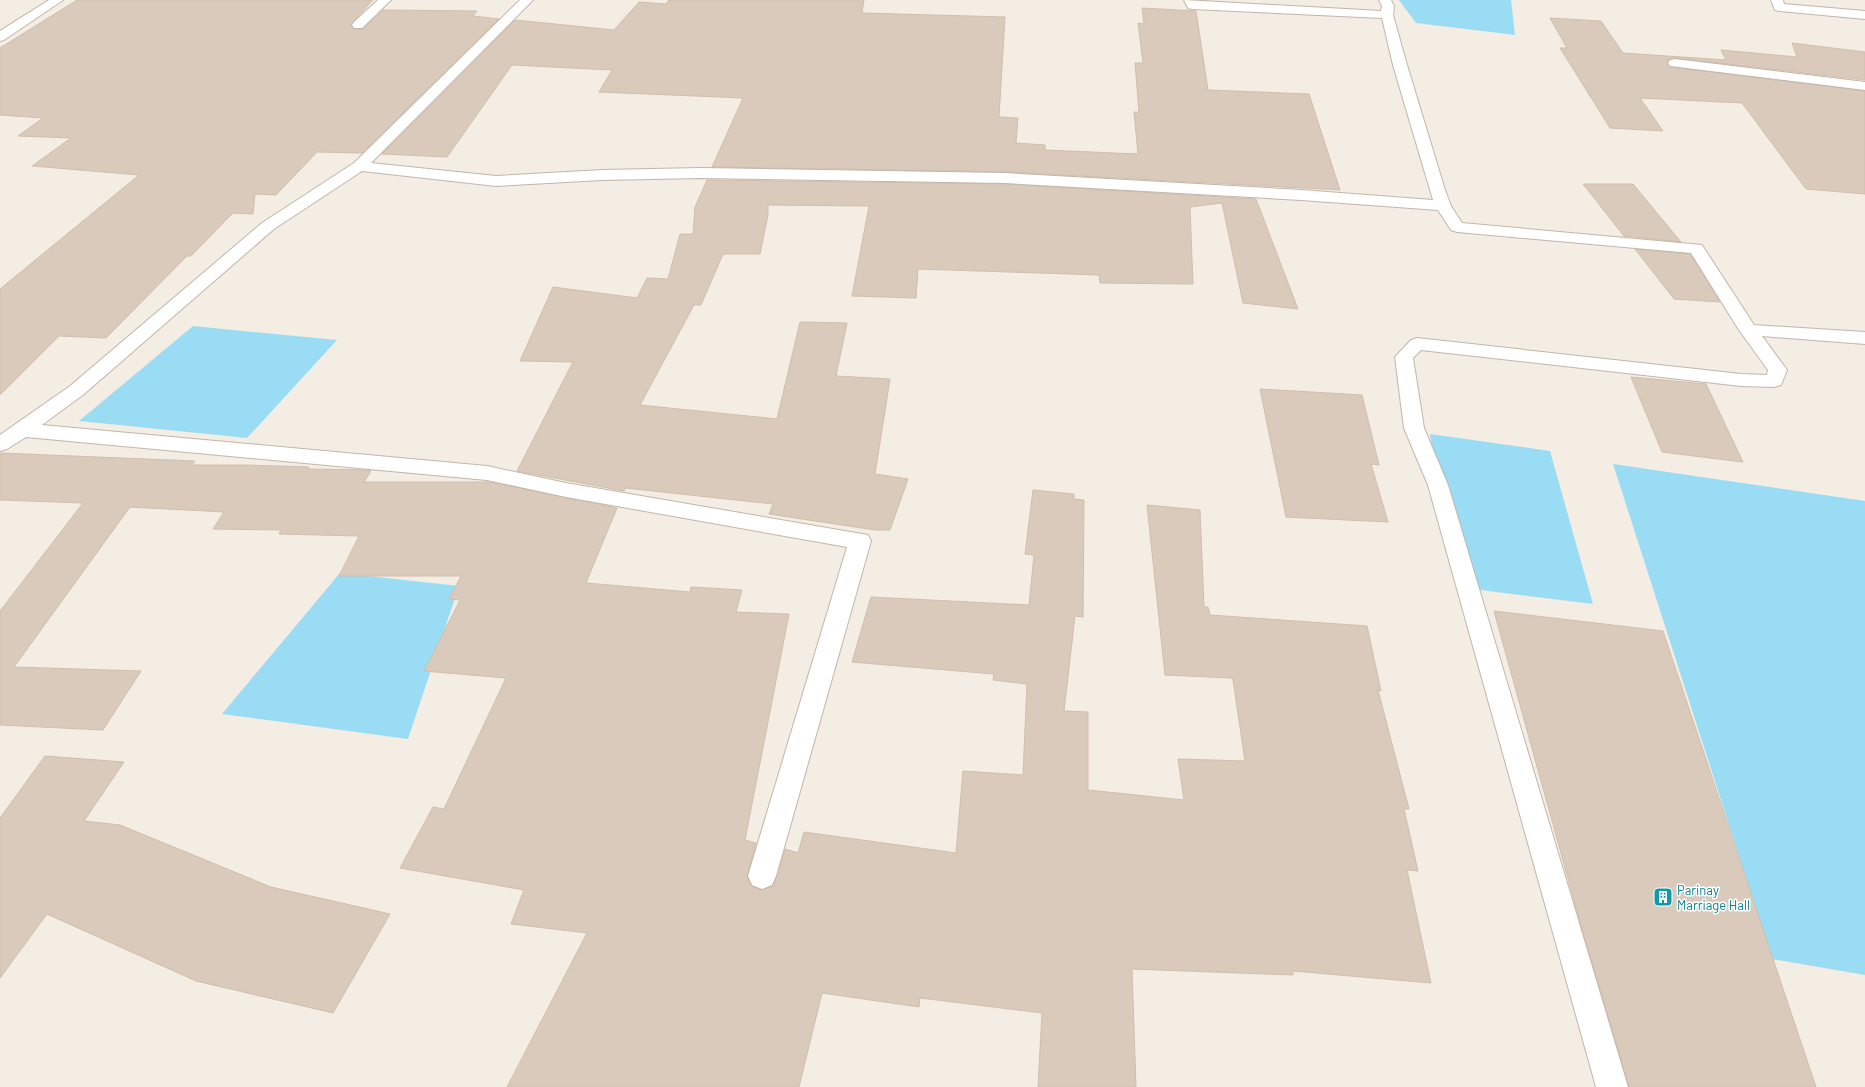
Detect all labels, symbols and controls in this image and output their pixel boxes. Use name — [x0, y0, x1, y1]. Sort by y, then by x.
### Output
place label: Parinay Marriage Hall — [1677, 882, 1750, 913]
building icon: Parinay Marriage Hall — [1652, 886, 1674, 908]

